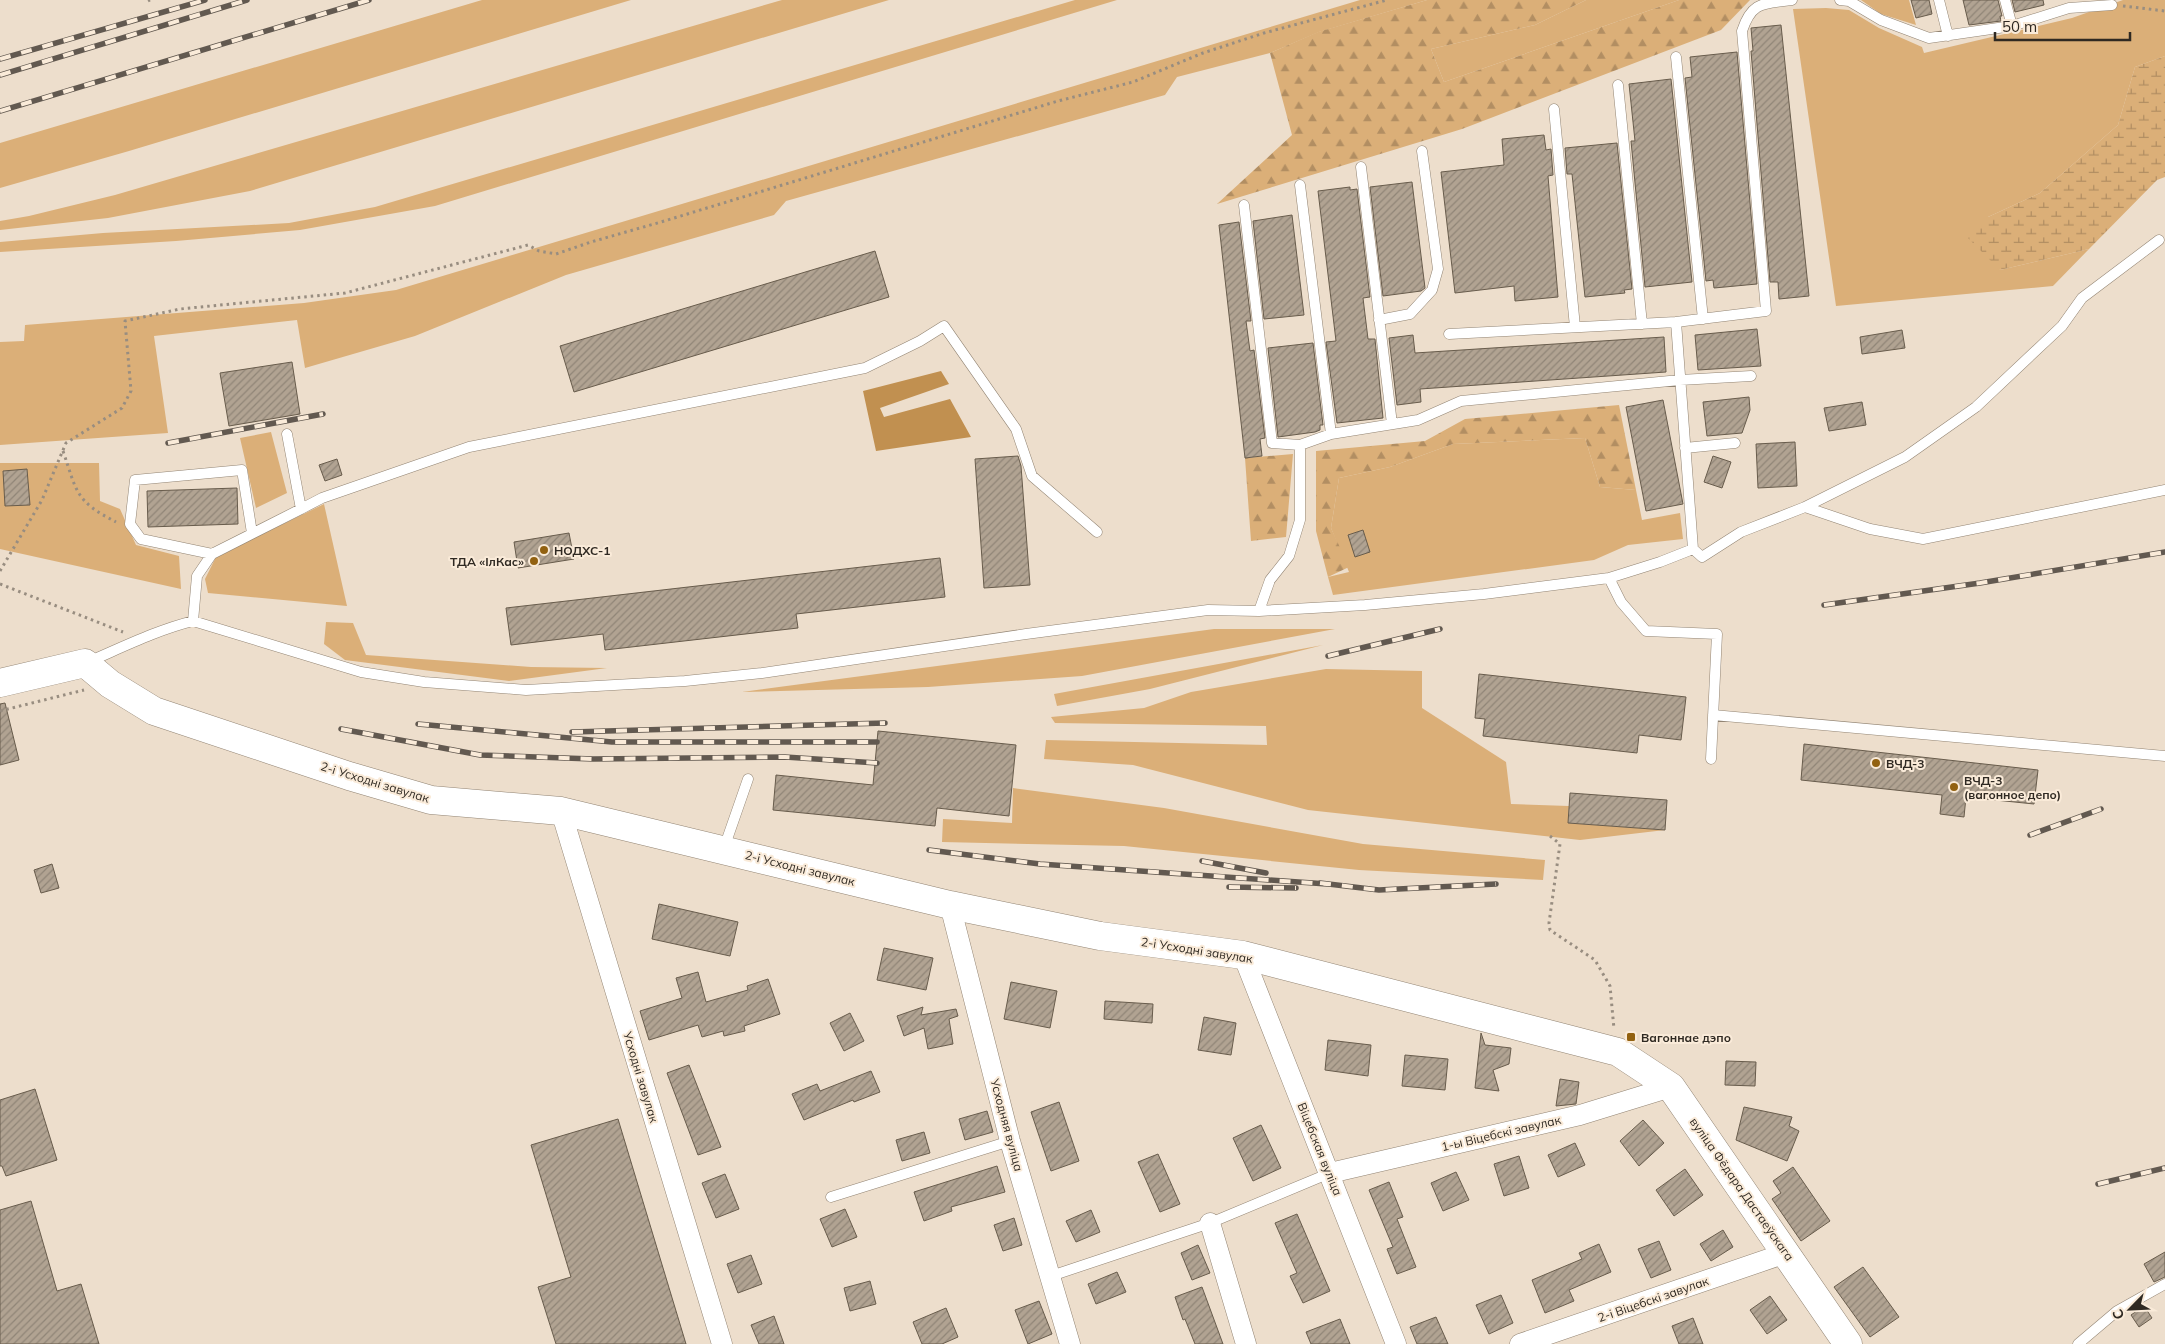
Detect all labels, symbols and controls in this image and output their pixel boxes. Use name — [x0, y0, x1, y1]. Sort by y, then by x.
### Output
scale bar — [1995, 10, 2130, 42]
text: 50 m — [2002, 17, 2037, 36]
place label: НОДХС-1 — [554, 543, 611, 558]
marker: НОДХС-1 — [538, 544, 550, 556]
place label: ТДА «ІлКас» — [450, 554, 524, 569]
marker: ТДА «ІлКас» — [528, 555, 540, 567]
place label: ВЧД-3 — [1886, 756, 1925, 771]
marker: ВЧД-3 — [1870, 757, 1882, 769]
street label: 2-і Усходні завулак — [319, 758, 432, 806]
place label: ВЧД-3 (вагонное депо) — [1964, 773, 2061, 802]
marker: ВЧД-3 (вагонное депо) — [1948, 781, 1960, 793]
street label: 2-і Усходні завулак — [743, 847, 857, 889]
street label: 2-і Усходні завулак — [1140, 934, 1254, 966]
street label: Усходні завулак — [620, 1029, 662, 1125]
place label: Вагоннае дэпо — [1641, 1030, 1731, 1045]
marker: Вагоннае дэпо — [1625, 1031, 1637, 1043]
street label: Усходняя вуліца — [987, 1076, 1027, 1173]
street label: Віцебская вуліца — [1294, 1100, 1346, 1198]
street label: 1-ы Віцебскі завулак — [1440, 1112, 1563, 1154]
street label: вуліца Фёдара Дастаеўскага — [1687, 1115, 1797, 1263]
street label: 2-і Віцебскі завулак — [1596, 1273, 1711, 1325]
north arrow — [2105, 1284, 2155, 1334]
text: С — [2108, 1306, 2128, 1322]

